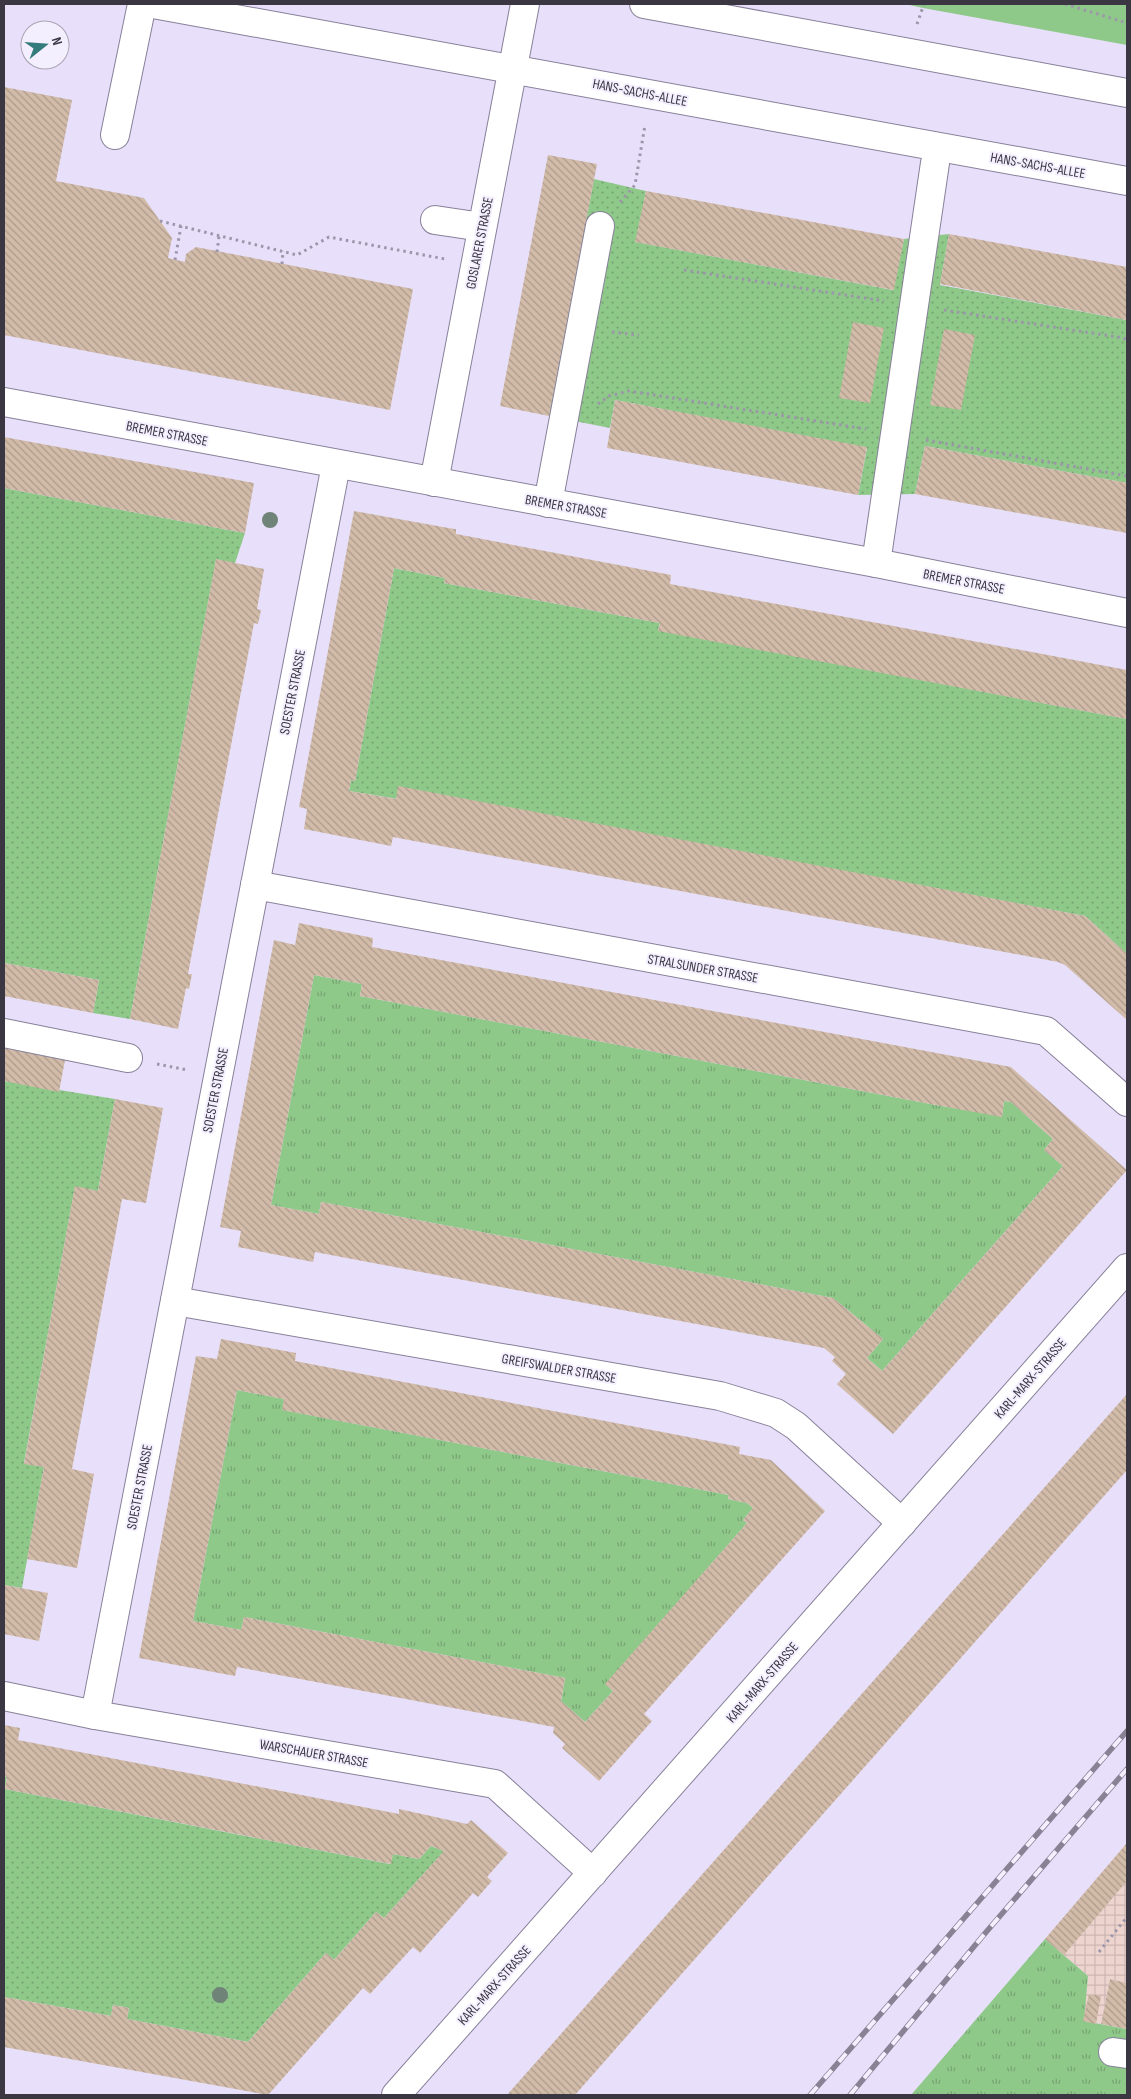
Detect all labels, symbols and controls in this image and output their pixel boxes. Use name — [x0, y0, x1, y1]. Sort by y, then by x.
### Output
north arrow — [20, 20, 70, 70]
text: N — [48, 35, 66, 47]
street label: HANS-SACHS-ALLEE — [591, 75, 689, 110]
street label: HANS-SACHS-ALLEE — [989, 149, 1087, 182]
street label: GOSLARER STRASSE — [462, 195, 497, 291]
street label: BREMER STRASSE — [125, 417, 209, 450]
street label: BREMER STRASSE — [524, 491, 608, 522]
street label: BREMER STRASSE — [922, 565, 1006, 598]
street label: SOESTER STRASSE — [276, 648, 309, 736]
street label: STRALSUNDER STRASSE — [646, 950, 760, 987]
street label: SOESTER STRASSE — [199, 1046, 232, 1134]
street label: KARL-MARX-STRASSE — [991, 1334, 1070, 1422]
street label: GREIFSWALDER STRASSE — [500, 1350, 618, 1387]
street label: SOESTER STRASSE — [123, 1443, 156, 1531]
street label: KARL-MARX-STRASSE — [723, 1638, 802, 1726]
street label: WARSCHAUER STRASSE — [258, 1736, 370, 1771]
street label: KARL-MARX-STRASSE — [454, 1942, 535, 2029]

